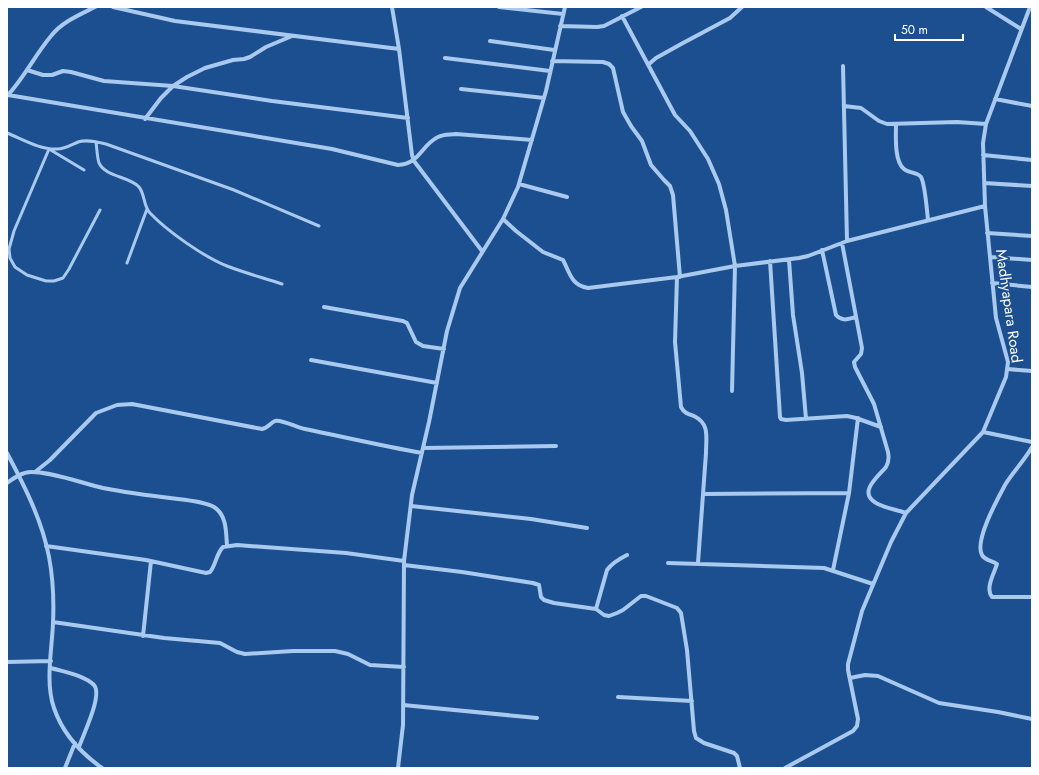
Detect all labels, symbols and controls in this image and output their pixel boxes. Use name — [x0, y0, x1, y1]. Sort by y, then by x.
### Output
scale bar — [895, 16, 963, 42]
text: 50 m — [901, 21, 928, 39]
street label: Madhyapara Road — [990, 248, 1028, 364]

